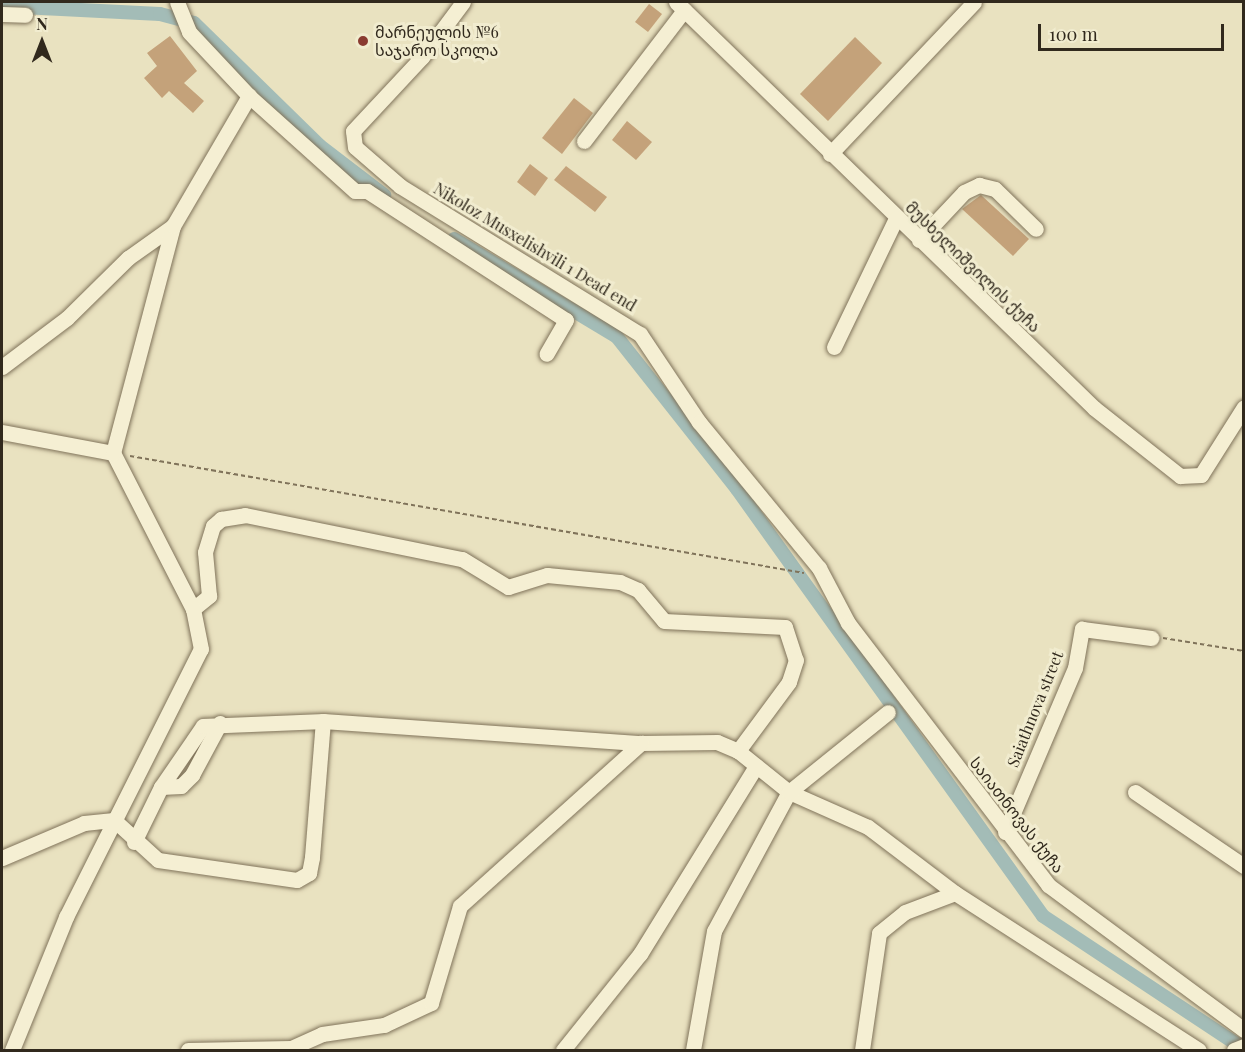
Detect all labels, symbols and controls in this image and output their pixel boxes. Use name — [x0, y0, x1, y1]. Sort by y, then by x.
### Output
north arrow — [12, 12, 72, 72]
scale bar — [1041, 12, 1227, 50]
text: N — [36, 13, 48, 34]
place label: მარნეულის №6 საჯარო სკოლა — [375, 22, 499, 60]
text: 100 m — [1049, 22, 1098, 46]
marker: მარნეულის №6 საჯარო სკოლა — [356, 34, 370, 48]
street label: Nikoloz Musxelishvili 1 Dead end — [430, 179, 640, 315]
street label: მუსხელიშვილის ქუჩა — [902, 198, 1044, 336]
street label: Saiathnova street — [1003, 648, 1067, 770]
street label: საიათნოვას ქუჩა — [966, 753, 1068, 877]

